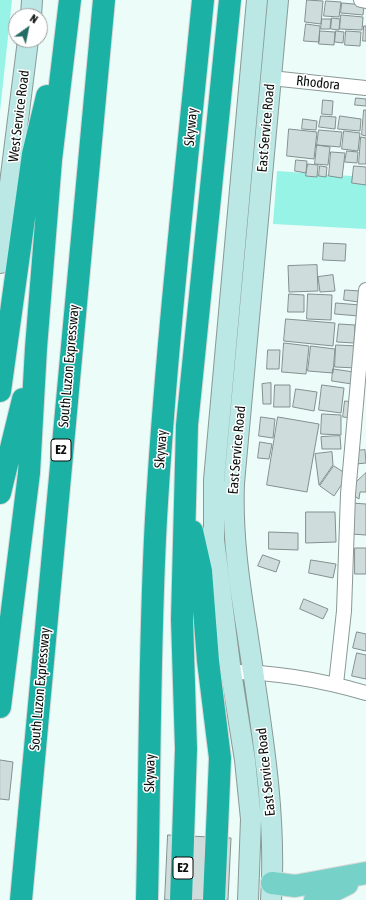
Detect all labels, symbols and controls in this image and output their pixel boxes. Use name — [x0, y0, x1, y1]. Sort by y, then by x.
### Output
north arrow — [8, 8, 48, 48]
text: N — [28, 12, 40, 26]
street label: West Service Road — [5, 69, 33, 163]
street label: Rhodora — [295, 72, 341, 94]
street label: East Service Road — [254, 83, 278, 173]
street label: Skyway — [181, 107, 201, 147]
street label: South Luzon Expressway — [55, 304, 83, 428]
street label: East Service Road — [225, 405, 249, 495]
street label: Skyway — [151, 429, 171, 469]
road number: E2 — [51, 439, 71, 461]
street label: South Luzon Expressway — [26, 627, 54, 751]
street label: East Service Road — [253, 727, 279, 817]
street label: Skyway — [141, 754, 159, 792]
road number: E2 — [173, 857, 193, 879]

